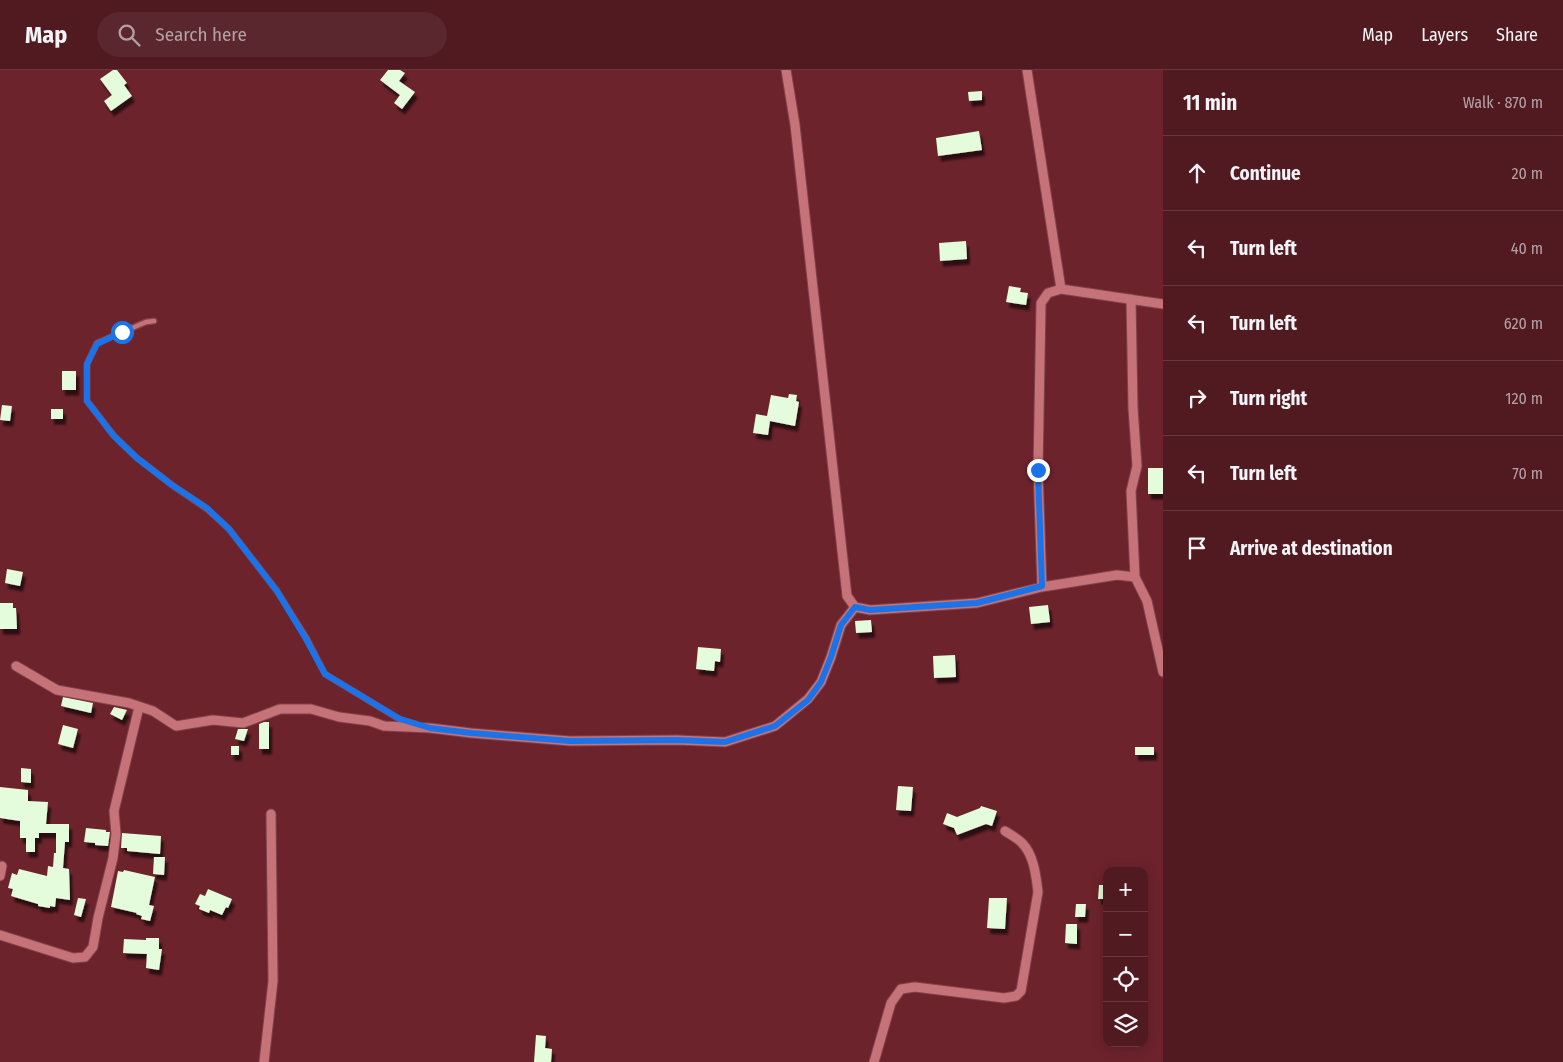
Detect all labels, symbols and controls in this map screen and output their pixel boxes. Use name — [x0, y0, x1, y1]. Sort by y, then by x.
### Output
search box — [97, 12, 447, 57]
text: Map — [25, 21, 67, 49]
icon: search — [115, 21, 143, 49]
text: Search here — [155, 23, 247, 46]
text: Map — [1362, 24, 1393, 46]
text: Layers — [1421, 24, 1468, 46]
text: Share — [1496, 24, 1538, 46]
text: 11 min — [1183, 90, 1237, 116]
text: Walk · 870 m — [1463, 93, 1543, 112]
icon: ahead — [1183, 159, 1211, 187]
text: Continue — [1230, 162, 1301, 185]
text: 20 m — [1512, 164, 1543, 183]
icon: left — [1183, 234, 1211, 262]
text: Turn left — [1230, 237, 1297, 260]
text: 40 m — [1511, 239, 1543, 258]
icon: left — [1183, 309, 1211, 337]
text: Turn left — [1230, 312, 1297, 335]
text: 620 m — [1504, 314, 1543, 333]
route start — [111, 321, 134, 344]
icon: right — [1183, 384, 1211, 412]
text: Turn right — [1230, 387, 1307, 410]
text: 120 m — [1505, 389, 1543, 408]
route end — [1027, 459, 1050, 482]
icon: left — [1183, 459, 1211, 487]
text: Turn left — [1230, 462, 1297, 485]
text: 70 m — [1512, 464, 1543, 483]
icon: arrive — [1183, 534, 1211, 562]
text: Arrive at destination — [1230, 537, 1393, 560]
map controls — [1103, 867, 1148, 1047]
button: + — [1103, 867, 1148, 912]
button: − — [1103, 912, 1148, 957]
button: locate — [1103, 957, 1148, 1002]
button: layers — [1103, 1002, 1148, 1047]

